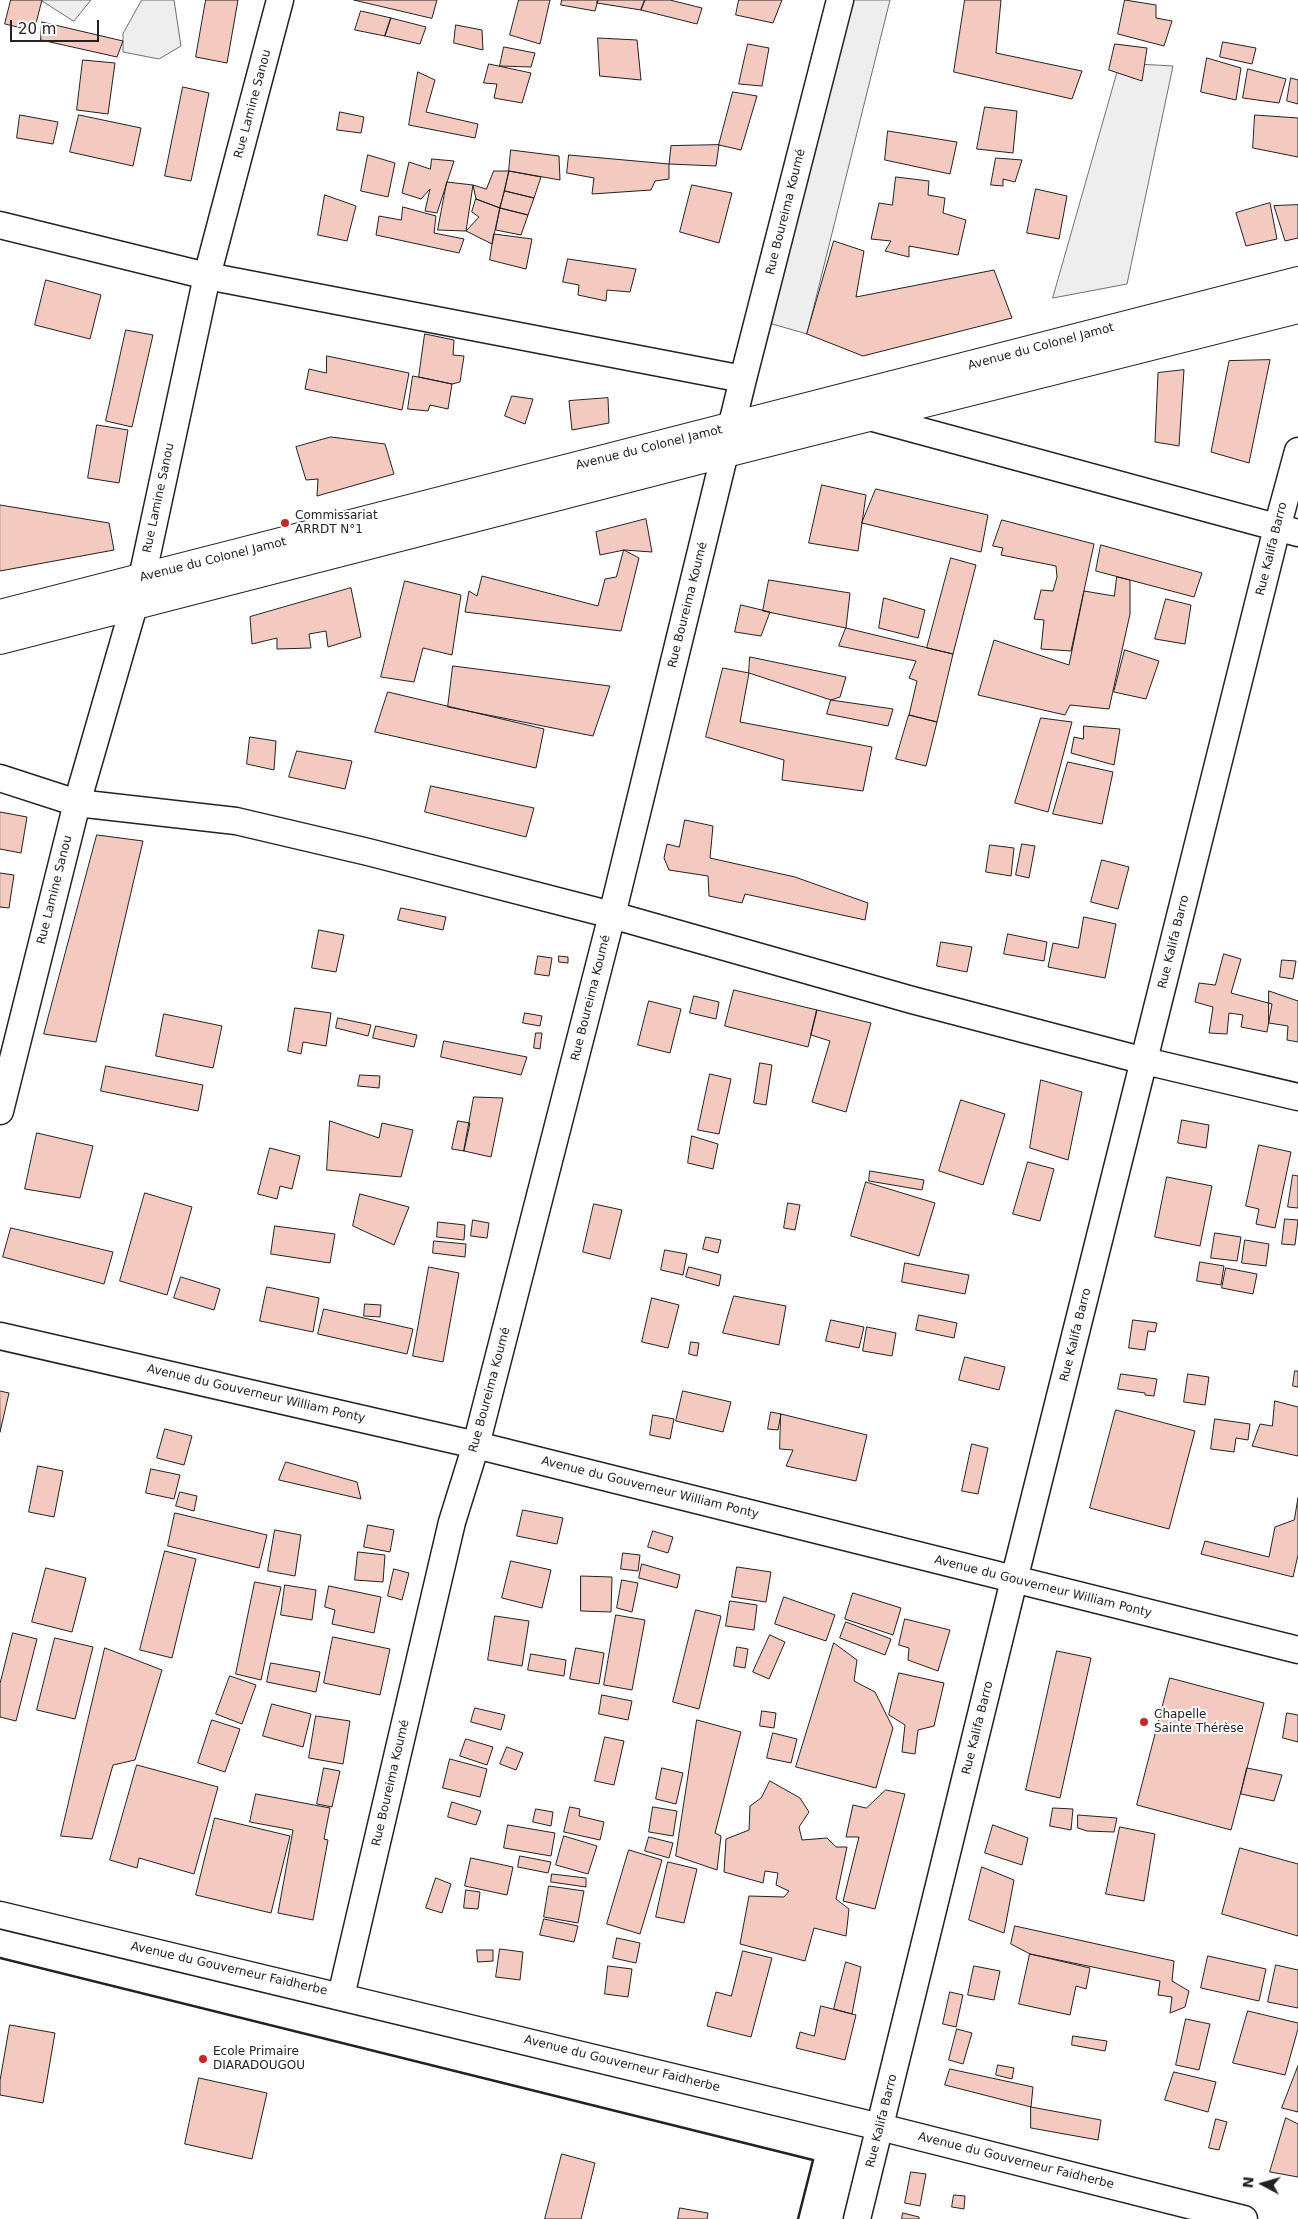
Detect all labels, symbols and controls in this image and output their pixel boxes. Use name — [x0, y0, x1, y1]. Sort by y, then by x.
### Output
scale bar — [12, 10, 101, 42]
text: 20 m — [18, 20, 56, 38]
street label: Rue Lamine Sanou — [232, 48, 274, 160]
street label: Rue Boureima Koumé — [763, 148, 809, 276]
street label: Avenue du Colonel Jamot — [966, 321, 1116, 373]
street label: Avenue du Colonel Jamot — [574, 423, 724, 473]
street label: Rue Lamine Sanou — [140, 442, 178, 554]
street label: Rue Kalifa Barro — [1253, 501, 1291, 597]
place label: Commissariat ARRDT N°1 — [295, 509, 378, 537]
marker: Commissariat ARRDT N°1 — [279, 517, 291, 529]
street label: Avenue du Colonel Jamot — [138, 535, 288, 585]
street label: Rue Boureima Koumé — [665, 541, 711, 669]
street label: Rue Lamine Sanou — [34, 834, 76, 946]
street label: Rue Kalifa Barro — [1155, 894, 1193, 990]
street label: Rue Boureima Koumé — [568, 934, 614, 1062]
street label: Rue Kalifa Barro — [1057, 1287, 1095, 1383]
street label: Rue Boureima Koumé — [466, 1326, 514, 1454]
street label: Avenue du Gouverneur William Ponty — [145, 1362, 367, 1426]
street label: Avenue du Gouverneur William Ponty — [540, 1454, 760, 1522]
street label: Avenue du Gouverneur William Ponty — [933, 1553, 1153, 1621]
street label: Rue Kalifa Barro — [959, 1680, 997, 1776]
place label: Chapelle Sainte Thérèse — [1154, 1708, 1244, 1736]
marker: Chapelle Sainte Thérèse — [1138, 1716, 1150, 1728]
street label: Rue Boureima Koumé — [369, 1718, 413, 1848]
street label: Avenue du Gouverneur Faidherbe — [129, 1939, 329, 1999]
street label: Avenue du Gouverneur Faidherbe — [523, 2033, 721, 2095]
place label: Ecole Primaire DIARADOUGOU — [213, 2045, 305, 2073]
marker: Ecole Primaire DIARADOUGOU — [197, 2053, 209, 2065]
street label: Rue Kalifa Barro — [863, 2073, 901, 2169]
street label: Avenue du Gouverneur Faidherbe — [917, 2130, 1115, 2192]
north arrow — [1238, 2159, 1288, 2209]
text: N — [1240, 2176, 1257, 2189]

